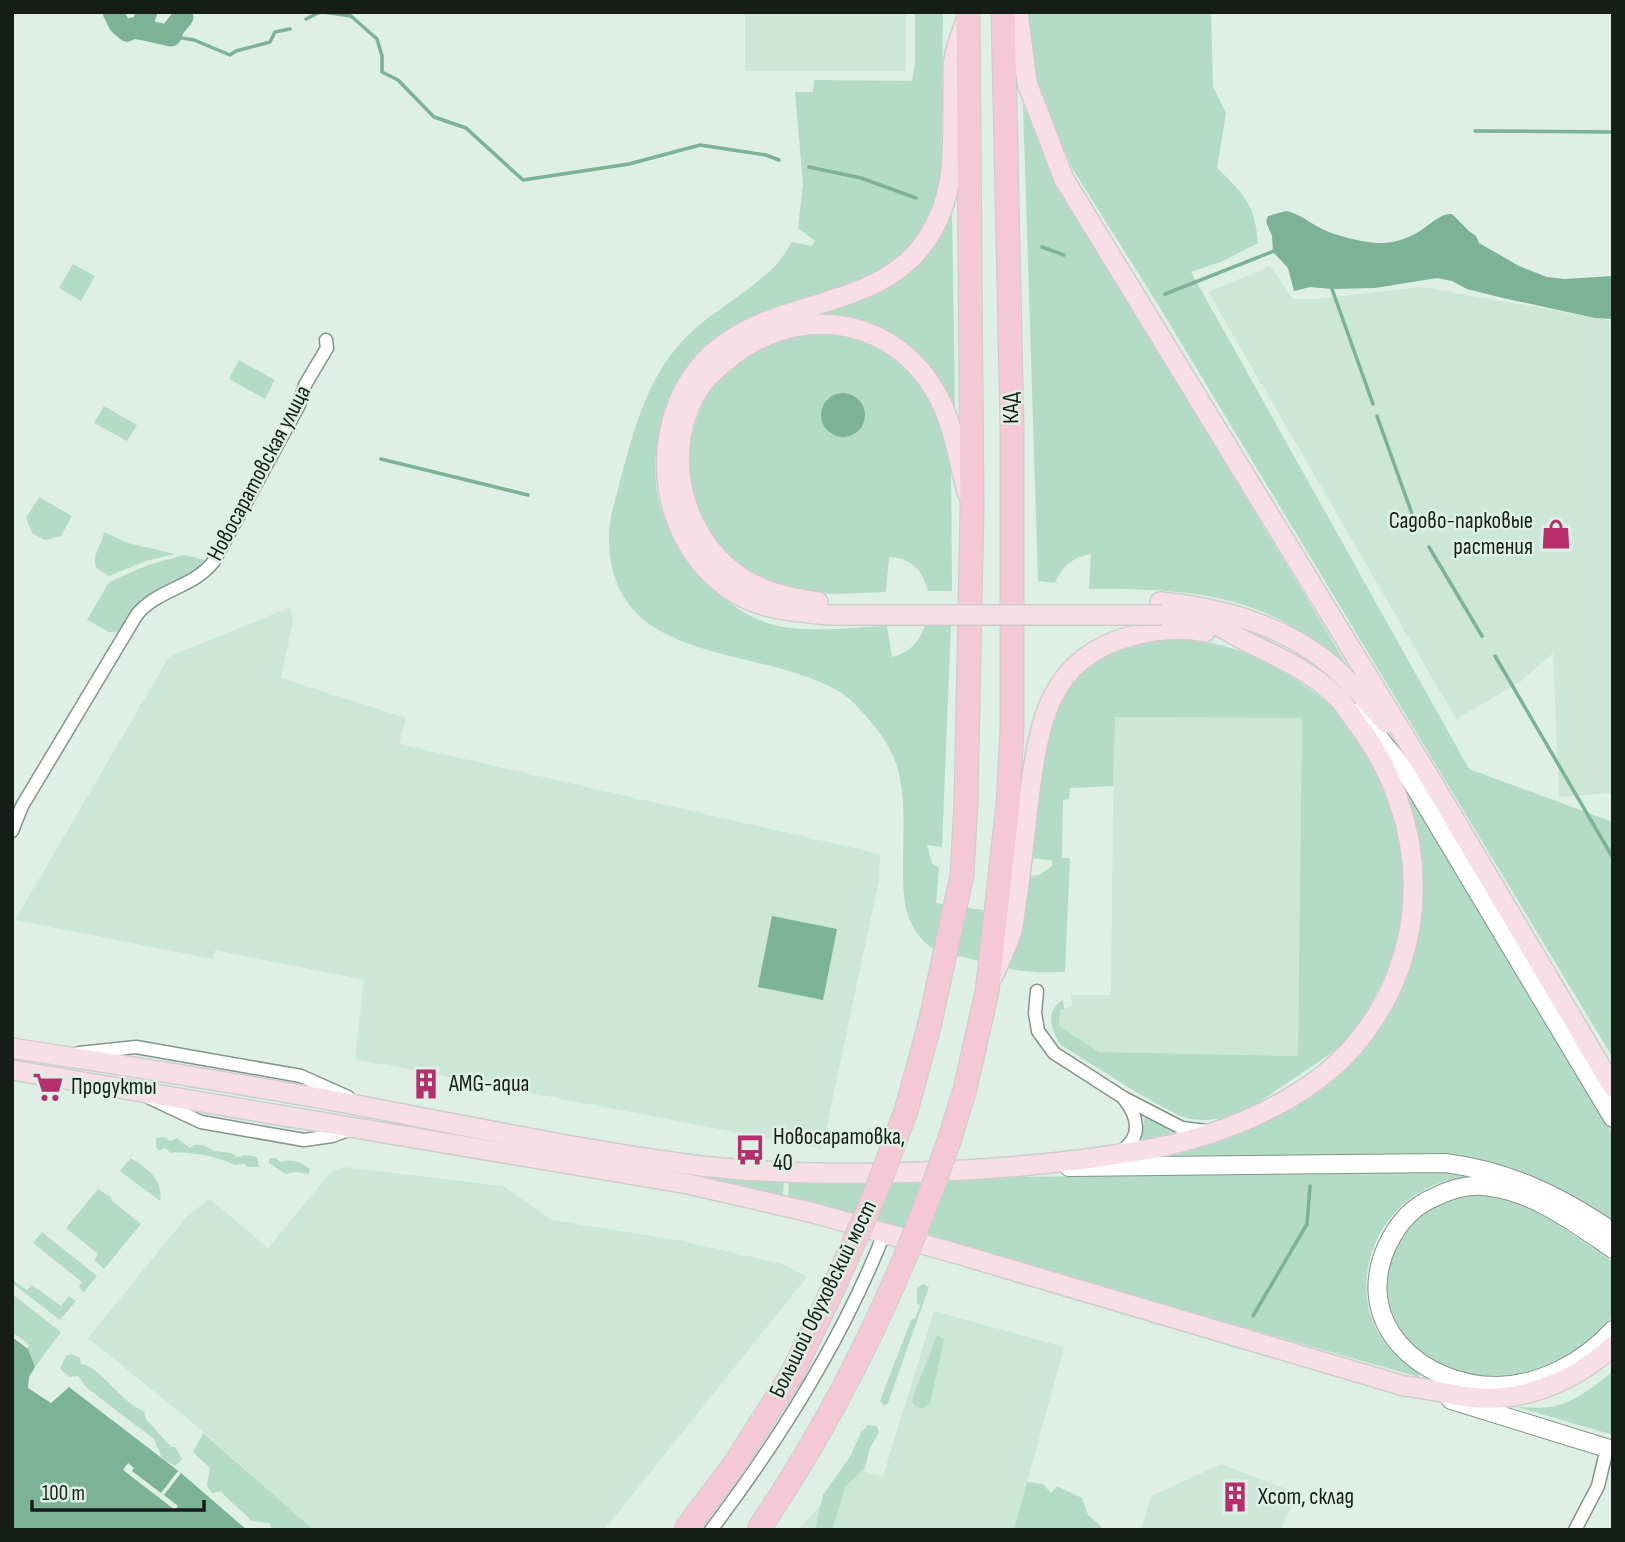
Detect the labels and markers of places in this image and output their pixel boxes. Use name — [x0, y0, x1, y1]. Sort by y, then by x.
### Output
place label: Садово-парковые растения — [1389, 507, 1533, 561]
shop icon: Садово-парковые растения — [1539, 517, 1573, 551]
building icon: AMG-aqua — [409, 1067, 443, 1101]
supermarket icon: Продукты — [31, 1070, 65, 1104]
place label: AMG-aqua — [448, 1070, 529, 1098]
place label: Продукты — [71, 1073, 157, 1101]
place label: Новосаратовка, 40 — [773, 1123, 905, 1177]
bus stop icon: Новосаратовка, 40 — [733, 1133, 767, 1167]
building icon: Xсom, склад — [1218, 1480, 1252, 1514]
place label: Xсom, склад — [1257, 1483, 1354, 1511]

